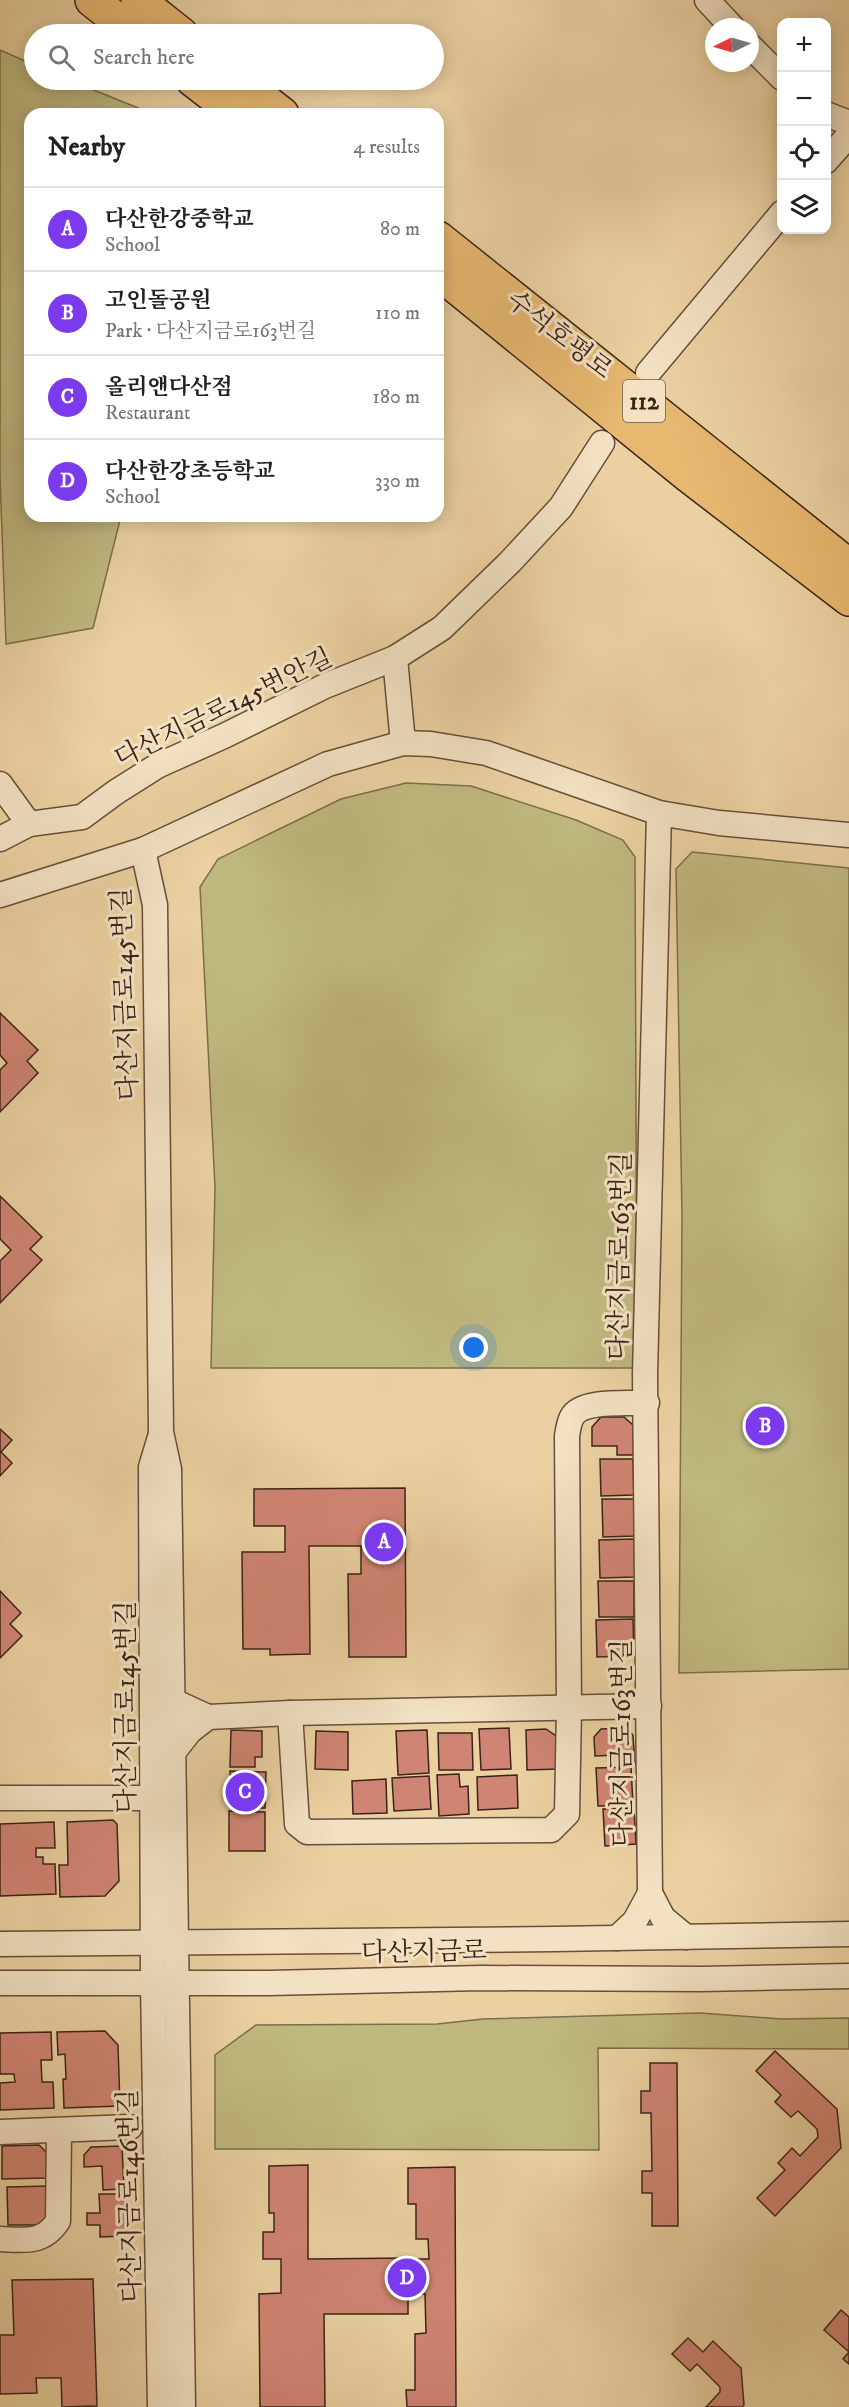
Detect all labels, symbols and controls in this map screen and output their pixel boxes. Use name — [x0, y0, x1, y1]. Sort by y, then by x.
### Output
north arrow — [705, 18, 759, 72]
map controls — [777, 18, 831, 234]
button: + — [777, 18, 831, 72]
search box — [24, 24, 444, 90]
icon: search — [45, 41, 78, 74]
text: Search here — [93, 44, 195, 71]
button: − — [777, 72, 831, 126]
button: locate — [777, 126, 831, 180]
text: Nearby — [48, 131, 125, 164]
text: 4 results — [353, 135, 420, 160]
button: layers — [777, 180, 831, 234]
text: 다산한강중학교 — [105, 206, 254, 233]
text: A — [61, 217, 74, 242]
text: 80 m — [380, 217, 420, 242]
text: School — [105, 233, 160, 258]
street label: 수석호평로 — [499, 284, 619, 387]
text: 고인돌공원 — [105, 287, 211, 314]
text: B — [61, 301, 74, 326]
text: 110 m — [375, 301, 420, 326]
text: Park · 다산지금로163번길 — [105, 319, 316, 344]
text: 올리앤다산점 — [105, 374, 233, 401]
road number: 112 — [623, 380, 665, 422]
text: C — [61, 385, 74, 410]
text: 180 m — [373, 385, 420, 410]
text: Restaurant — [105, 401, 190, 426]
text: 다산한강초등학교 — [105, 458, 275, 485]
text: D — [60, 469, 75, 494]
text: 330 m — [375, 469, 420, 494]
text: School — [105, 485, 160, 510]
street label: 다산지금로145번안길 — [109, 641, 338, 775]
street label: 다산지금로145번길 — [105, 887, 146, 1101]
street label: 다산지금로163번길 — [602, 1152, 639, 1361]
your location — [459, 1333, 488, 1362]
pin: B — [746, 1404, 784, 1448]
pin: A — [364, 1520, 404, 1564]
street label: 다산지금로145번길 — [110, 1600, 143, 1814]
street label: 다산지금로163번길 — [606, 1639, 639, 1847]
pin: C — [226, 1770, 264, 1814]
street label: 다산지금로 — [361, 1935, 487, 1970]
street label: 다산지금로146번길 — [112, 2089, 149, 2303]
pin: D — [388, 2256, 426, 2300]

